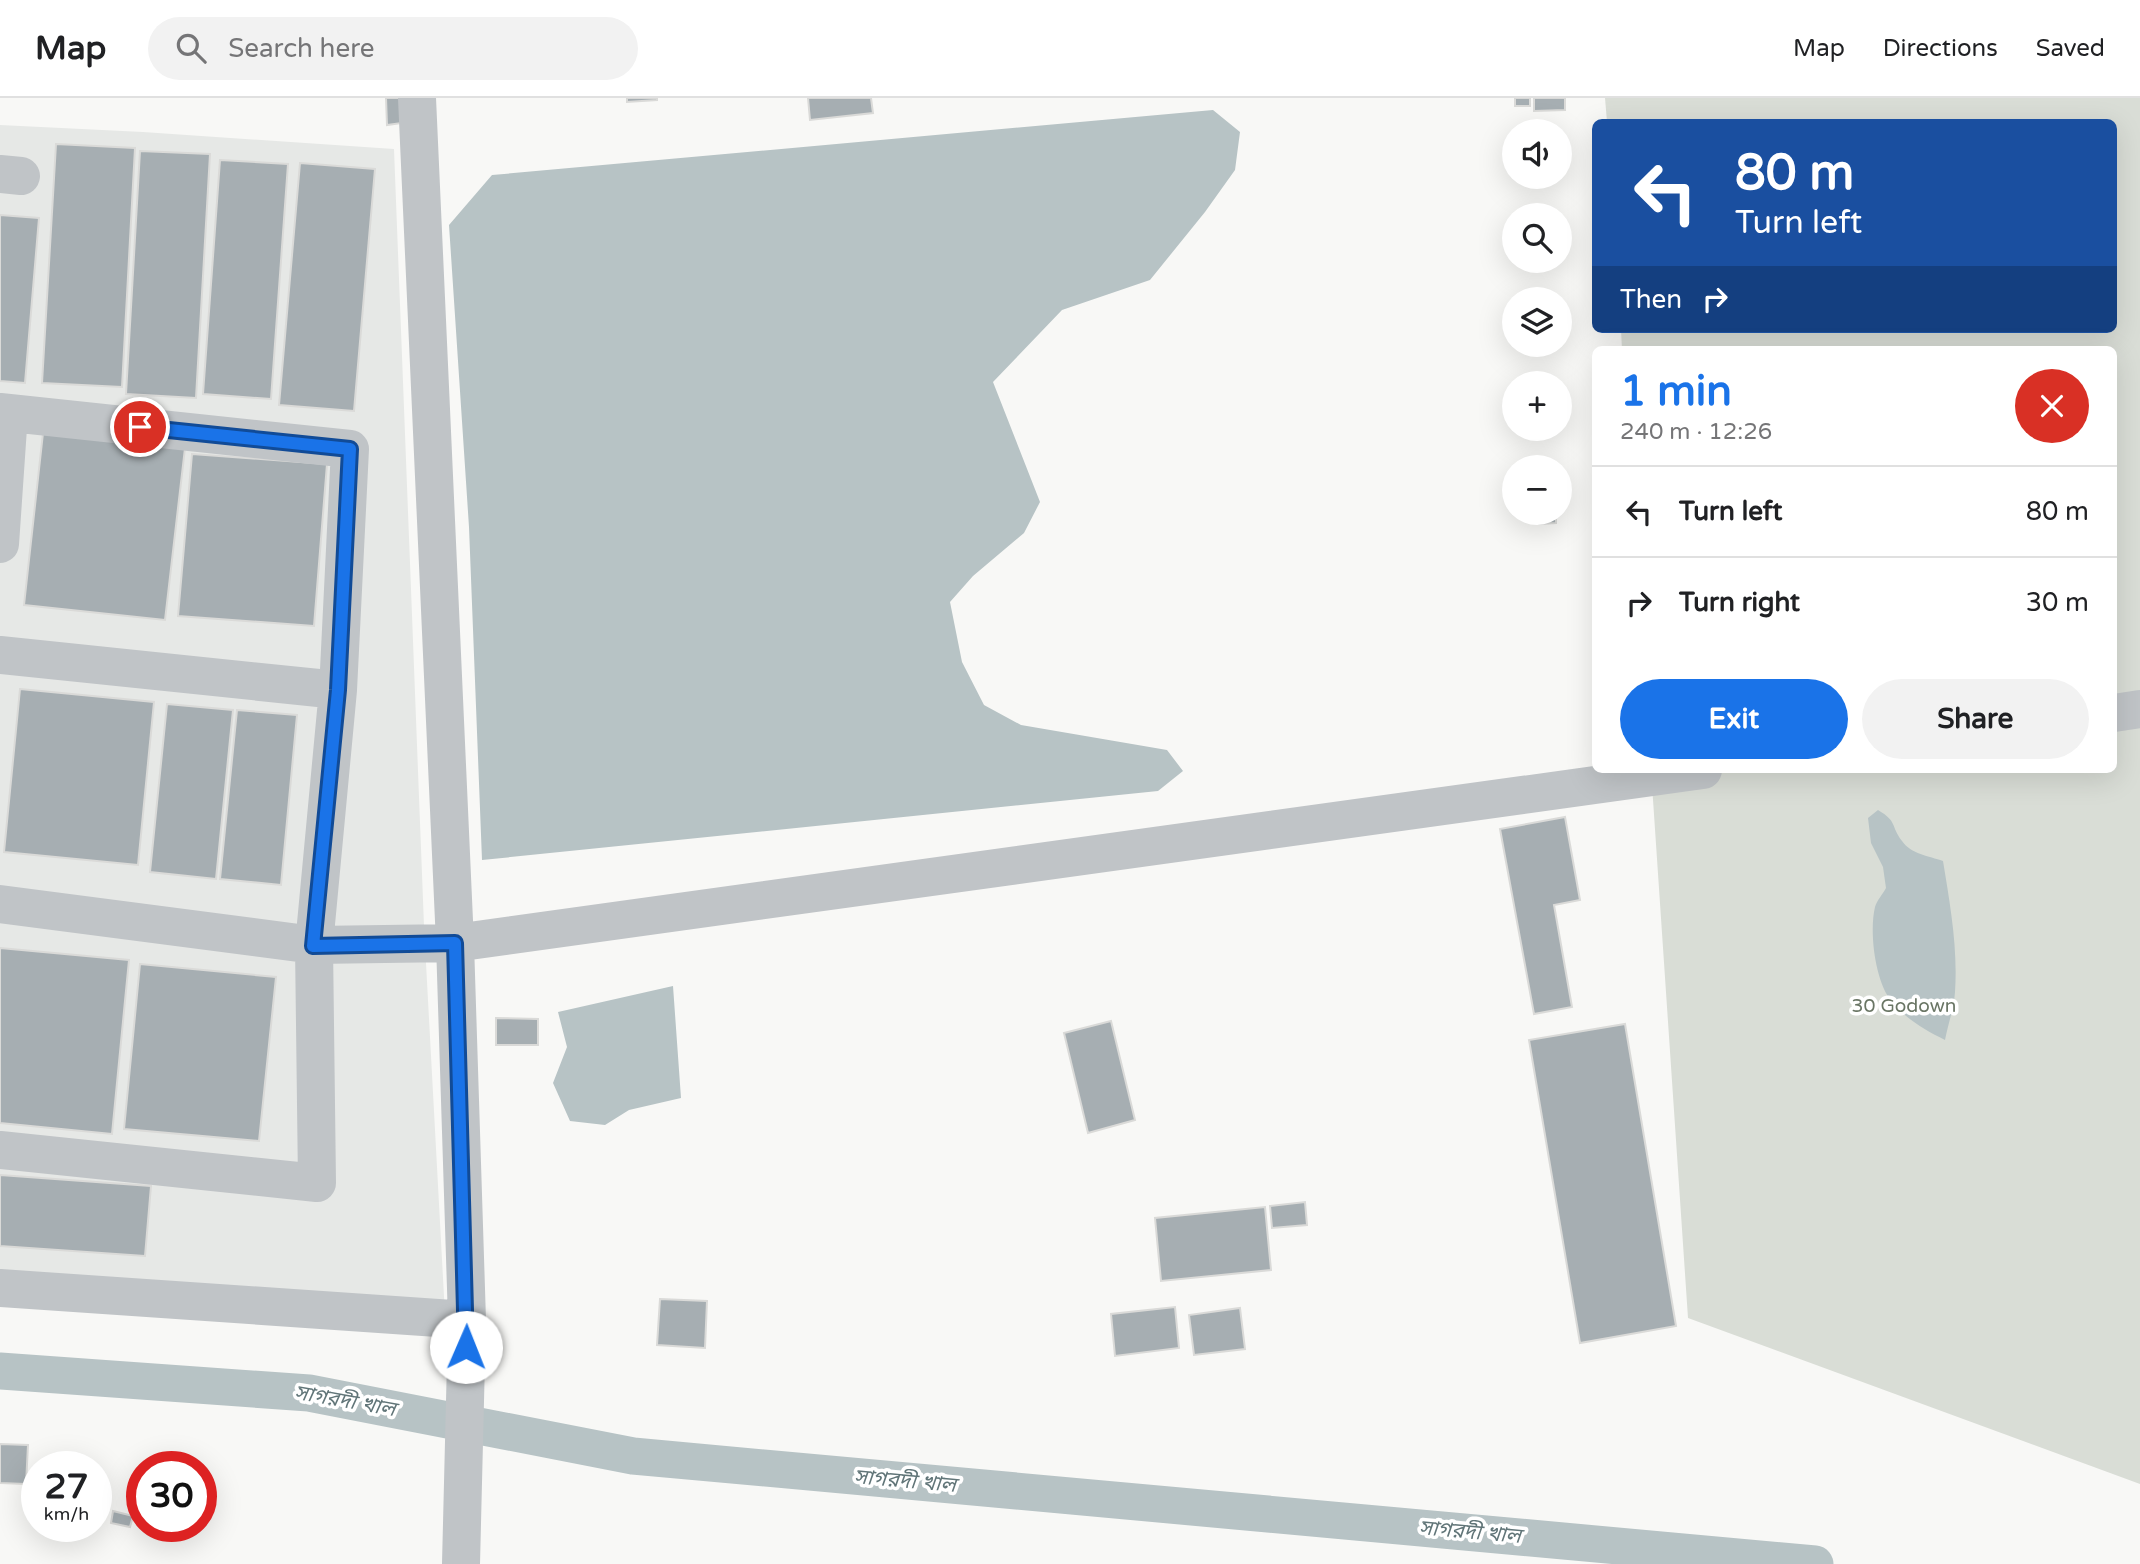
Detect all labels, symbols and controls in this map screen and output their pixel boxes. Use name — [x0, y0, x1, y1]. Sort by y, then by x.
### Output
search box — [148, 17, 638, 80]
text: Map — [35, 29, 106, 68]
icon: search — [172, 29, 210, 67]
text: Search here — [228, 33, 374, 64]
text: Map — [1793, 34, 1845, 63]
text: Directions — [1883, 34, 1998, 63]
text: Saved — [2036, 34, 2105, 63]
map controls — [1502, 119, 1572, 525]
button: sound — [1502, 119, 1572, 189]
text: 80 m — [1735, 144, 1854, 203]
icon: left — [1620, 147, 1711, 238]
button: search — [1502, 203, 1572, 273]
text: Turn left — [1735, 204, 1862, 242]
icon: right — [1696, 280, 1734, 318]
text: Then — [1620, 284, 1682, 315]
button: layers — [1502, 287, 1572, 357]
text: 1 min — [1620, 366, 1732, 417]
button: close — [2015, 369, 2089, 443]
button: + — [1502, 371, 1572, 441]
pin — [110, 397, 170, 457]
icon: arrive — [121, 408, 159, 446]
text: 240 m · 12:26 — [1620, 418, 1772, 446]
button: − — [1502, 455, 1572, 525]
icon: left — [1620, 493, 1658, 531]
text: Turn left — [1679, 496, 1782, 527]
text: 80 m — [2026, 496, 2089, 527]
icon: right — [1620, 584, 1658, 622]
text: Turn right — [1679, 587, 1800, 618]
text: 30 m — [2026, 587, 2089, 618]
button: Exit — [1620, 679, 1848, 759]
button: Share — [1862, 679, 2089, 759]
park label: 30 Godown — [1852, 995, 1956, 1017]
position arrow — [429, 1310, 503, 1384]
water label: সাগরদী খাল — [292, 1379, 401, 1423]
speed limit sign: 30 — [126, 1451, 217, 1542]
water label: সাগরদী খাল — [853, 1463, 961, 1498]
text: 27 — [45, 1466, 88, 1508]
text: km/h — [44, 1503, 89, 1525]
water label: সাগরদী খাল — [1418, 1514, 1526, 1549]

